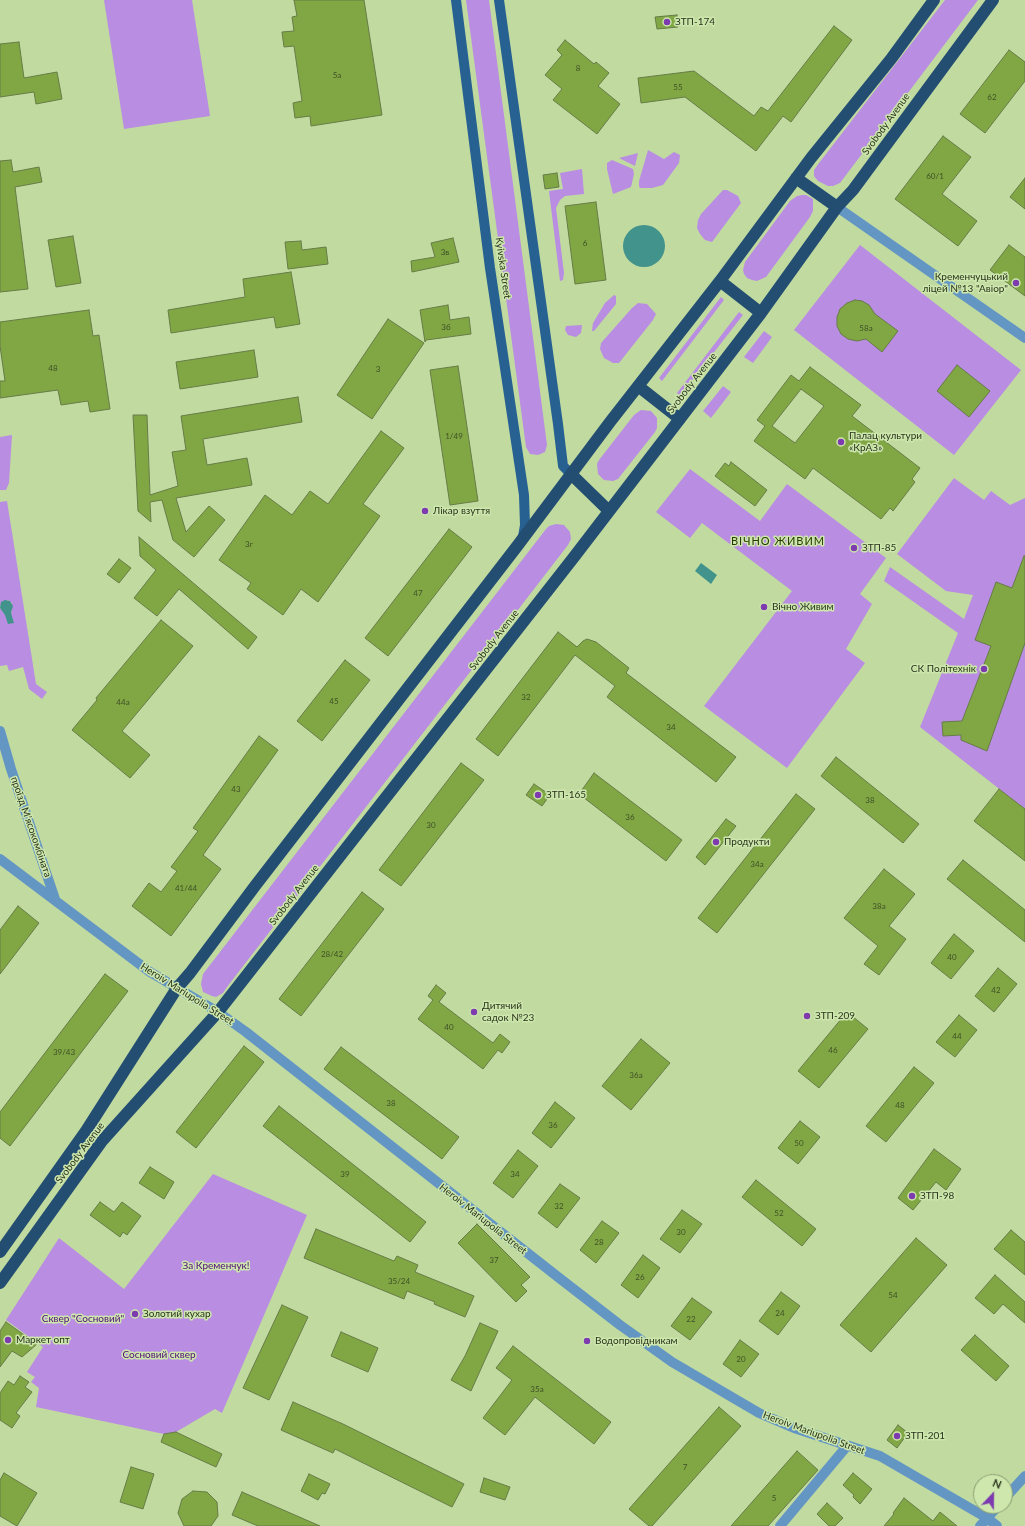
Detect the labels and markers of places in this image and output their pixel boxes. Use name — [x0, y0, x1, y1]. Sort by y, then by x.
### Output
place label: ЗТП-174 — [675, 16, 715, 28]
marker: ЗТП-174 — [662, 17, 672, 27]
place label: Кременчуцький ліцей №13 "Авіор" — [922, 271, 1008, 294]
marker: Кременчуцький ліцей №13 "Авіор" — [1011, 278, 1021, 288]
place label: Палац культури «КрАЗ» — [849, 430, 922, 454]
marker: Палац культури «КрАЗ» — [836, 437, 846, 447]
place label: Лікар взуття — [433, 505, 490, 517]
marker: Лікар взуття — [420, 506, 430, 516]
place label: ЗТП-85 — [862, 542, 896, 554]
marker: ЗТП-85 — [849, 543, 859, 553]
place label: Вічно Живим — [772, 601, 834, 613]
marker: Вічно Живим — [759, 602, 769, 612]
place label: СК Політехнік — [911, 663, 976, 675]
marker: СК Політехнік — [979, 664, 989, 674]
place label: ЗТП-165 — [546, 789, 586, 801]
marker: ЗТП-165 — [533, 790, 543, 800]
place label: Продукти — [724, 836, 769, 848]
marker: Продукти — [711, 837, 721, 847]
place label: Дитячий садок №23 — [482, 1000, 534, 1024]
marker: Дитячий садок №23 — [469, 1007, 479, 1017]
place label: ЗТП-209 — [815, 1010, 855, 1022]
marker: ЗТП-209 — [802, 1011, 812, 1021]
place label: ЗТП-98 — [920, 1190, 954, 1202]
marker: ЗТП-98 — [907, 1191, 917, 1201]
place label: Золотий кухар — [143, 1308, 211, 1320]
marker: Золотий кухар — [130, 1309, 140, 1319]
place label: Маркет опт — [16, 1334, 70, 1346]
marker: Маркет опт — [3, 1335, 13, 1345]
place label: Водопровідникам — [595, 1335, 678, 1347]
marker: Водопровідникам — [582, 1336, 592, 1346]
place label: ЗТП-201 — [905, 1430, 945, 1442]
marker: ЗТП-201 — [892, 1431, 902, 1441]

